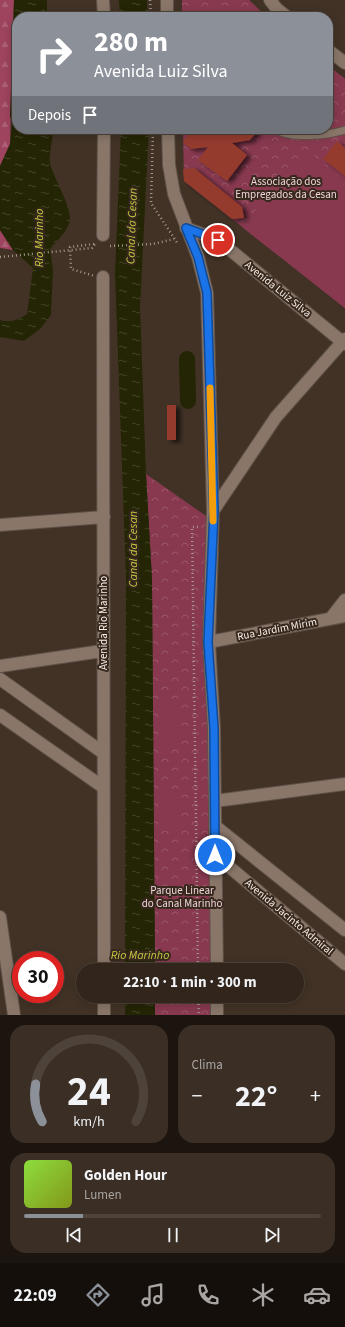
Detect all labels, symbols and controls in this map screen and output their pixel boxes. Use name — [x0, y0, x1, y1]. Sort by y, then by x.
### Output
text: 280 m — [94, 22, 168, 62]
icon: right — [28, 28, 80, 80]
text: Avenida Luiz Silva — [94, 59, 228, 84]
icon: arrive — [79, 104, 101, 126]
text: Depois — [28, 105, 71, 126]
park label: Associação dos Empregados da Cesan — [235, 174, 337, 202]
water label: Canal da Cesan — [122, 188, 142, 264]
water label: Rio Marinho — [31, 209, 48, 267]
pin — [201, 223, 235, 257]
icon: arrive — [207, 229, 229, 251]
street label: Avenida Luiz Silva — [242, 257, 314, 321]
water label: Canal da Cesan — [125, 511, 142, 587]
street label: Avenida Rio Marinho — [96, 576, 111, 670]
street label: Rua Jardim Mirim — [236, 614, 318, 644]
position arrow — [194, 834, 236, 876]
street label: Avenida Jacinto Admiral — [242, 876, 337, 959]
park label: Parque Linear do Canal Marinho — [142, 883, 222, 911]
water label: Rio Marinho — [111, 947, 169, 964]
speed limit sign: 30 — [12, 951, 64, 1003]
text: 22:10 · 1 min · 300 m — [123, 972, 257, 993]
text: Clima — [192, 1056, 223, 1074]
text: 24 — [67, 1062, 111, 1122]
text: 22° — [235, 1075, 278, 1118]
text: − — [192, 1080, 202, 1112]
text: + — [310, 1080, 321, 1112]
text: km/h — [73, 1111, 105, 1132]
text: Golden Hour — [84, 1165, 167, 1186]
text: Lumen — [84, 1186, 122, 1204]
icon: previous — [63, 1224, 85, 1246]
icon: pause — [162, 1224, 184, 1246]
icon: next — [261, 1224, 283, 1246]
icon: directions — [84, 1281, 112, 1309]
icon: music — [139, 1281, 167, 1309]
icon: phone — [194, 1281, 222, 1309]
icon: climate — [249, 1281, 277, 1309]
icon: car — [303, 1281, 331, 1309]
text: 22:09 — [13, 1283, 57, 1308]

